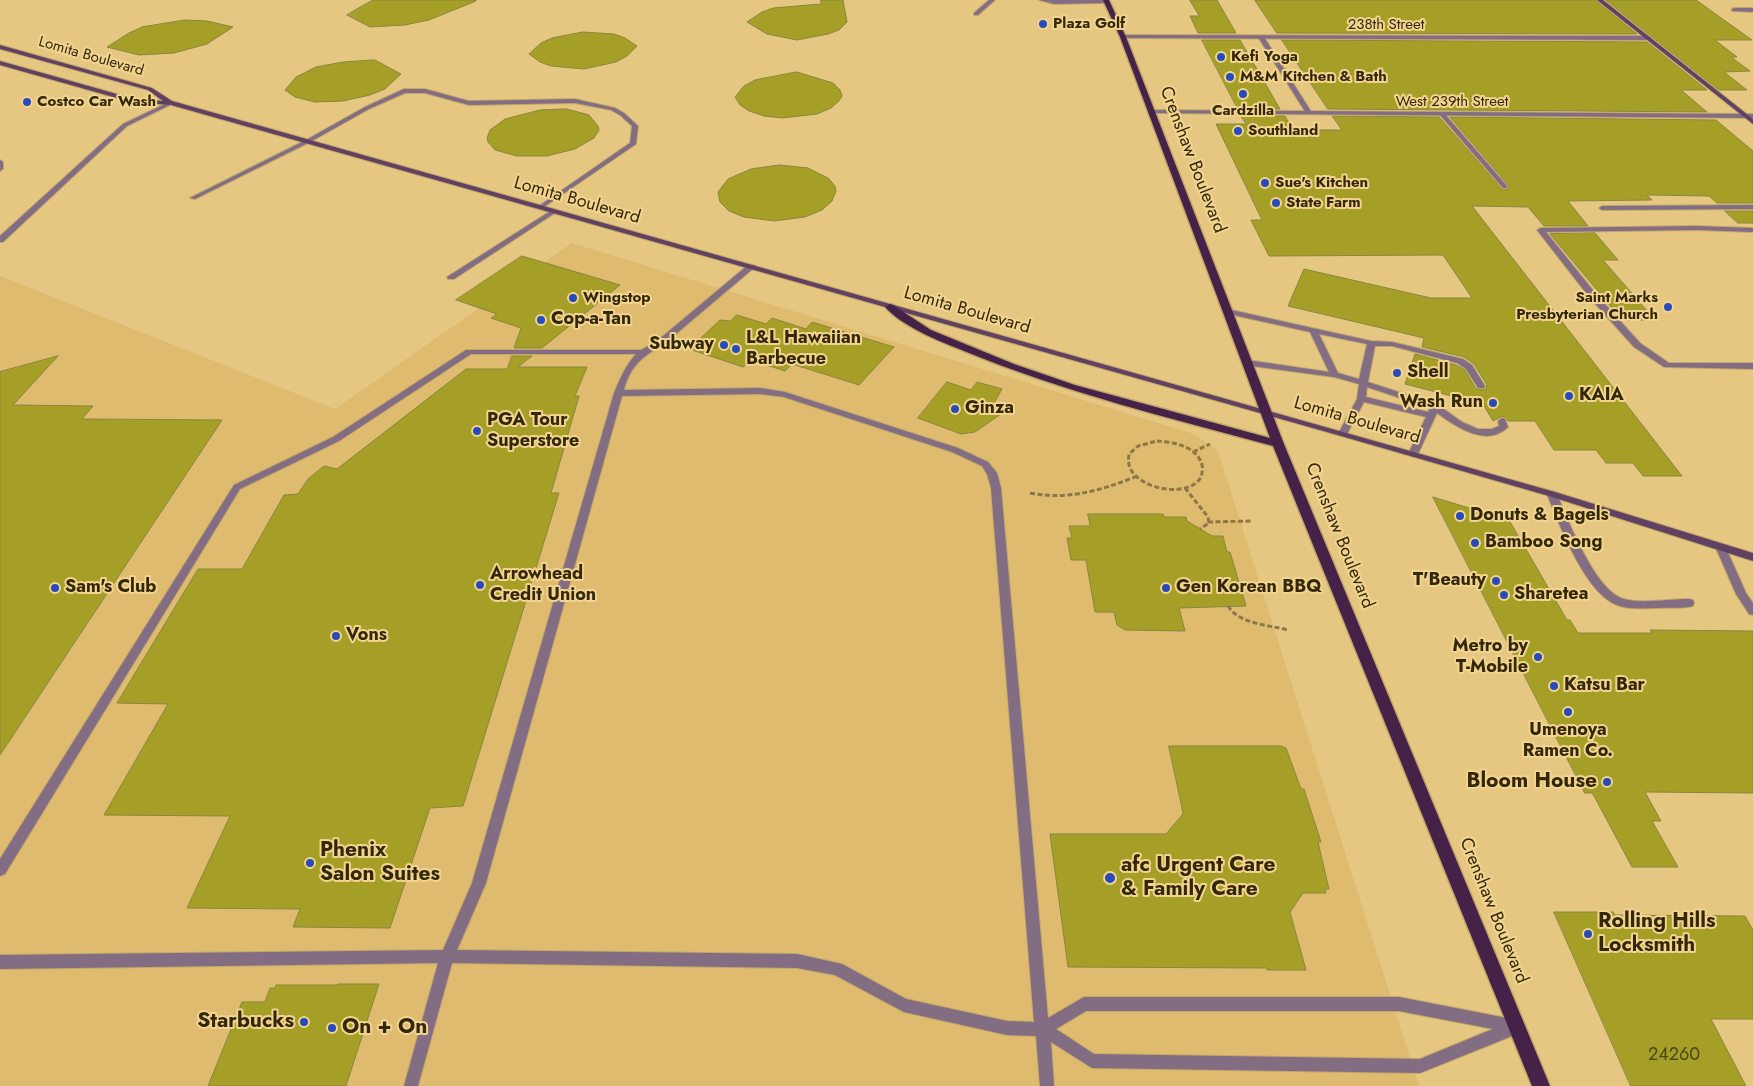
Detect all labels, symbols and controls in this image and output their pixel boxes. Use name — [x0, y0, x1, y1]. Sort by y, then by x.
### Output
place label: Plaza Golf — [1053, 15, 1125, 33]
street label: 238th Street — [1348, 16, 1424, 34]
marker: Plaza Golf — [1037, 18, 1049, 30]
street label: Lomita Boulevard — [36, 33, 146, 81]
place label: Kefi Yoga — [1231, 48, 1298, 66]
marker: Kefi Yoga — [1215, 51, 1227, 63]
place label: M&M Kitchen & Bath — [1240, 68, 1387, 86]
marker: M&M Kitchen & Bath — [1224, 71, 1236, 83]
street label: Crenshaw Boulevard — [1154, 84, 1230, 236]
marker: Cardzilla — [1237, 88, 1249, 100]
place label: Costco Car Wash — [37, 93, 156, 111]
street label: West 239th Street — [1396, 93, 1508, 111]
marker: Costco Car Wash — [21, 96, 33, 108]
place label: Cardzilla — [1212, 102, 1274, 120]
place label: Southland — [1248, 122, 1318, 140]
marker: Southland — [1232, 125, 1244, 137]
street label: Lomita Boulevard — [511, 173, 643, 229]
place label: Sue's Kitchen — [1275, 174, 1368, 192]
marker: Sue's Kitchen — [1259, 177, 1271, 189]
place label: State Farm — [1286, 194, 1360, 212]
marker: State Farm — [1270, 197, 1282, 209]
street label: Lomita Boulevard — [901, 283, 1033, 339]
place label: Wingstop — [583, 289, 651, 307]
place label: Saint Marks Presbyterian Church — [1516, 289, 1658, 324]
marker: Wingstop — [567, 292, 579, 304]
marker: Saint Marks Presbyterian Church — [1662, 301, 1674, 313]
place label: Cop-a-Tan — [551, 309, 631, 331]
marker: Cop-a-Tan — [535, 314, 547, 326]
place label: L&L Hawaiian Barbecue — [746, 328, 861, 370]
place label: Subway — [649, 334, 714, 356]
marker: Subway — [718, 339, 730, 351]
marker: L&L Hawaiian Barbecue — [730, 343, 742, 355]
place label: Shell — [1407, 362, 1449, 384]
marker: Shell — [1391, 367, 1403, 379]
place label: KAIA — [1579, 385, 1624, 407]
marker: KAIA — [1563, 390, 1575, 402]
place label: Wash Run — [1400, 392, 1483, 414]
street label: Lomita Boulevard — [1291, 393, 1423, 449]
marker: Wash Run — [1487, 397, 1499, 409]
place label: Ginza — [965, 398, 1014, 420]
marker: Ginza — [949, 403, 961, 415]
place label: PGA Tour Superstore — [487, 410, 579, 452]
marker: PGA Tour Superstore — [471, 425, 483, 437]
street label: Crenshaw Boulevard — [1300, 460, 1378, 612]
place label: Donuts & Bagels — [1470, 505, 1609, 527]
marker: Donuts & Bagels — [1454, 510, 1466, 522]
place label: Bamboo Song — [1485, 532, 1602, 554]
marker: Bamboo Song — [1469, 537, 1481, 549]
place label: Arrowhead Credit Union — [490, 564, 596, 606]
place label: T'Beauty — [1413, 570, 1486, 592]
marker: T'Beauty — [1490, 575, 1502, 587]
place label: Sam's Club — [65, 577, 156, 599]
place label: Gen Korean BBQ — [1176, 577, 1322, 599]
marker: Arrowhead Credit Union — [474, 579, 486, 591]
marker: Sam's Club — [49, 582, 61, 594]
marker: Gen Korean BBQ — [1160, 582, 1172, 594]
place label: Sharetea — [1514, 584, 1588, 606]
marker: Sharetea — [1498, 589, 1510, 601]
place label: Vons — [346, 625, 387, 647]
marker: Vons — [330, 630, 342, 642]
place label: Metro by T-Mobile — [1453, 636, 1528, 679]
marker: Metro by T-Mobile — [1532, 651, 1544, 663]
place label: Katsu Bar — [1564, 675, 1645, 697]
marker: Katsu Bar — [1548, 680, 1560, 692]
marker: Umenoya Ramen Co. — [1562, 706, 1574, 718]
place label: Umenoya Ramen Co. — [1523, 720, 1613, 762]
place label: Bloom House — [1467, 769, 1597, 795]
marker: Bloom House — [1601, 776, 1613, 788]
street label: Crenshaw Boulevard — [1454, 835, 1532, 987]
place label: Phenix Salon Suites — [320, 838, 440, 888]
place label: afc Urgent Care & Family Care — [1121, 853, 1276, 903]
marker: Phenix Salon Suites — [304, 857, 316, 869]
marker: afc Urgent Care & Family Care — [1103, 871, 1117, 885]
place label: Rolling Hills Locksmith — [1598, 909, 1716, 959]
marker: Rolling Hills Locksmith — [1582, 928, 1594, 940]
place label: Starbucks — [197, 1009, 294, 1035]
place label: On + On — [342, 1015, 427, 1041]
marker: Starbucks — [298, 1016, 310, 1028]
marker: On + On — [326, 1022, 338, 1034]
house number: 24260 — [1648, 1045, 1700, 1067]

